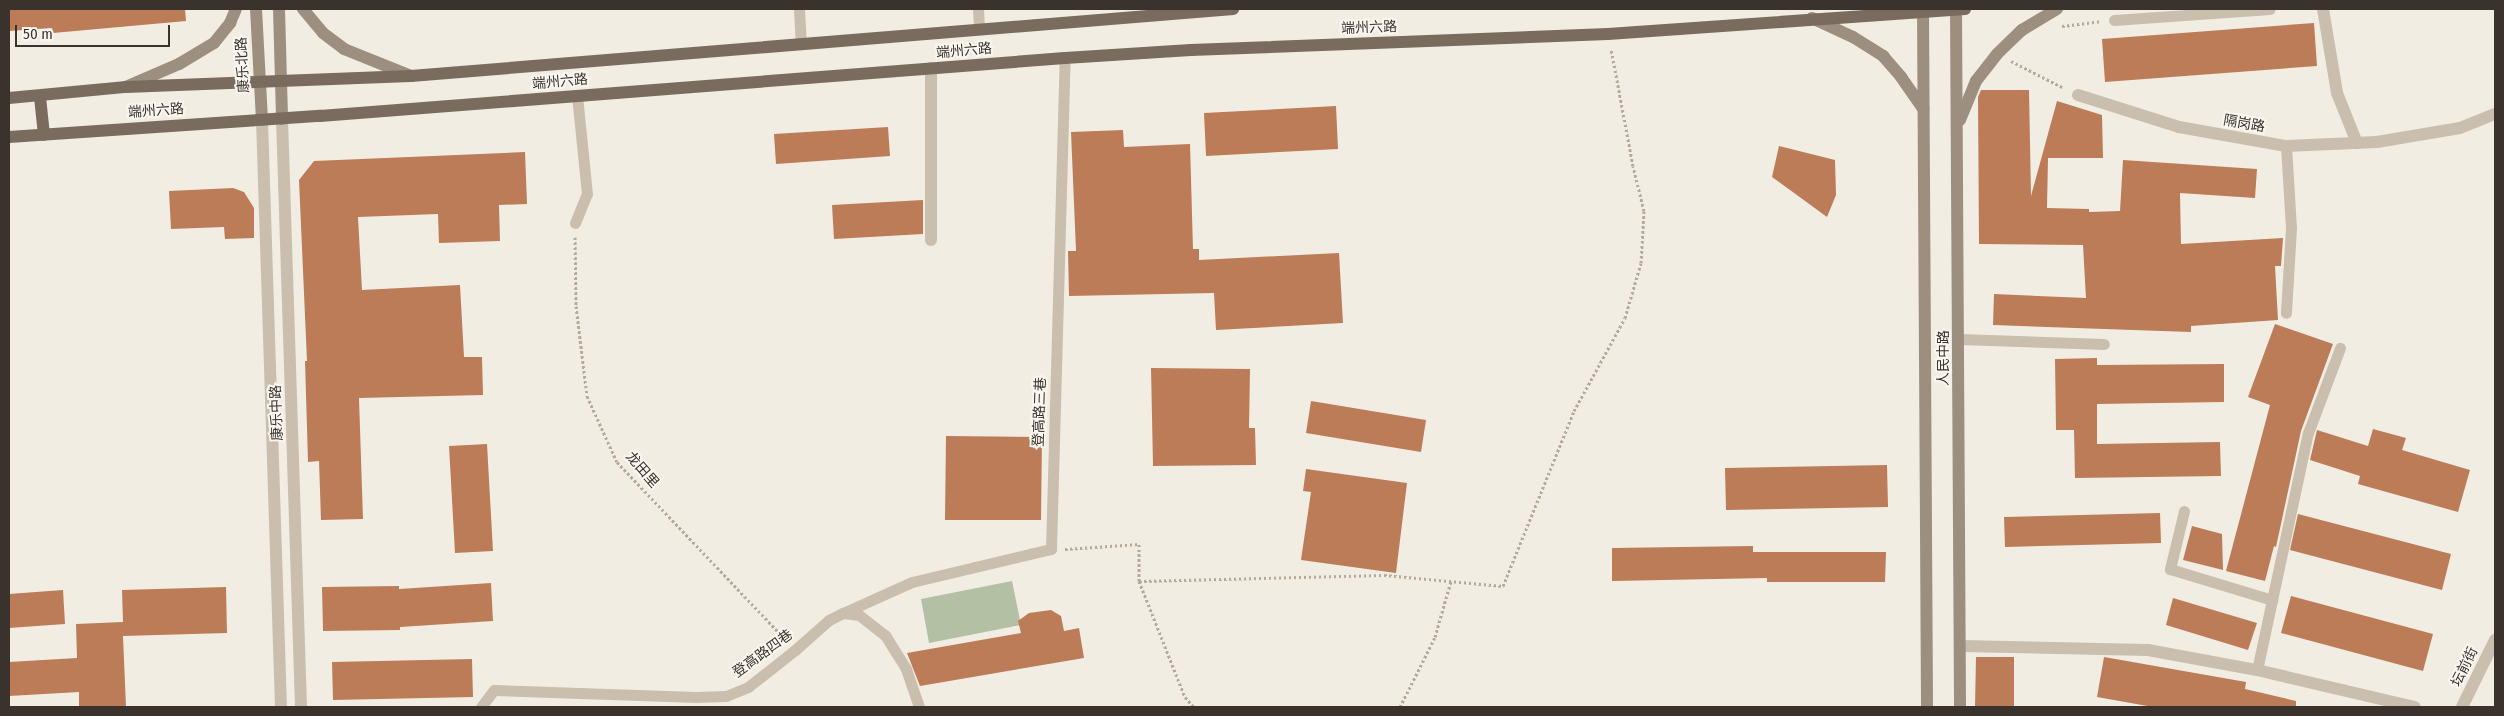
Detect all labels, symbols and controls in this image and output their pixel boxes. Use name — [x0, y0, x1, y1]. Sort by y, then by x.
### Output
scale bar — [18, 15, 172, 47]
street label: 端州六路 — [1341, 19, 1397, 37]
text: 50 m — [23, 25, 53, 43]
street label: 康乐北路 — [233, 37, 253, 93]
street label: 端州六路 — [935, 40, 993, 62]
street label: 端州六路 — [531, 71, 589, 93]
street label: 端州六路 — [127, 101, 185, 121]
street label: 隔岗路 — [2222, 112, 2266, 136]
street label: 人民中路 — [1936, 330, 1952, 386]
street label: 登高路三巷 — [1030, 377, 1050, 447]
street label: 康乐中路 — [268, 385, 286, 441]
street label: 龙田里 — [622, 449, 662, 491]
street label: 登高路四巷 — [730, 627, 796, 681]
street label: 坛前街 — [2448, 644, 2482, 690]

